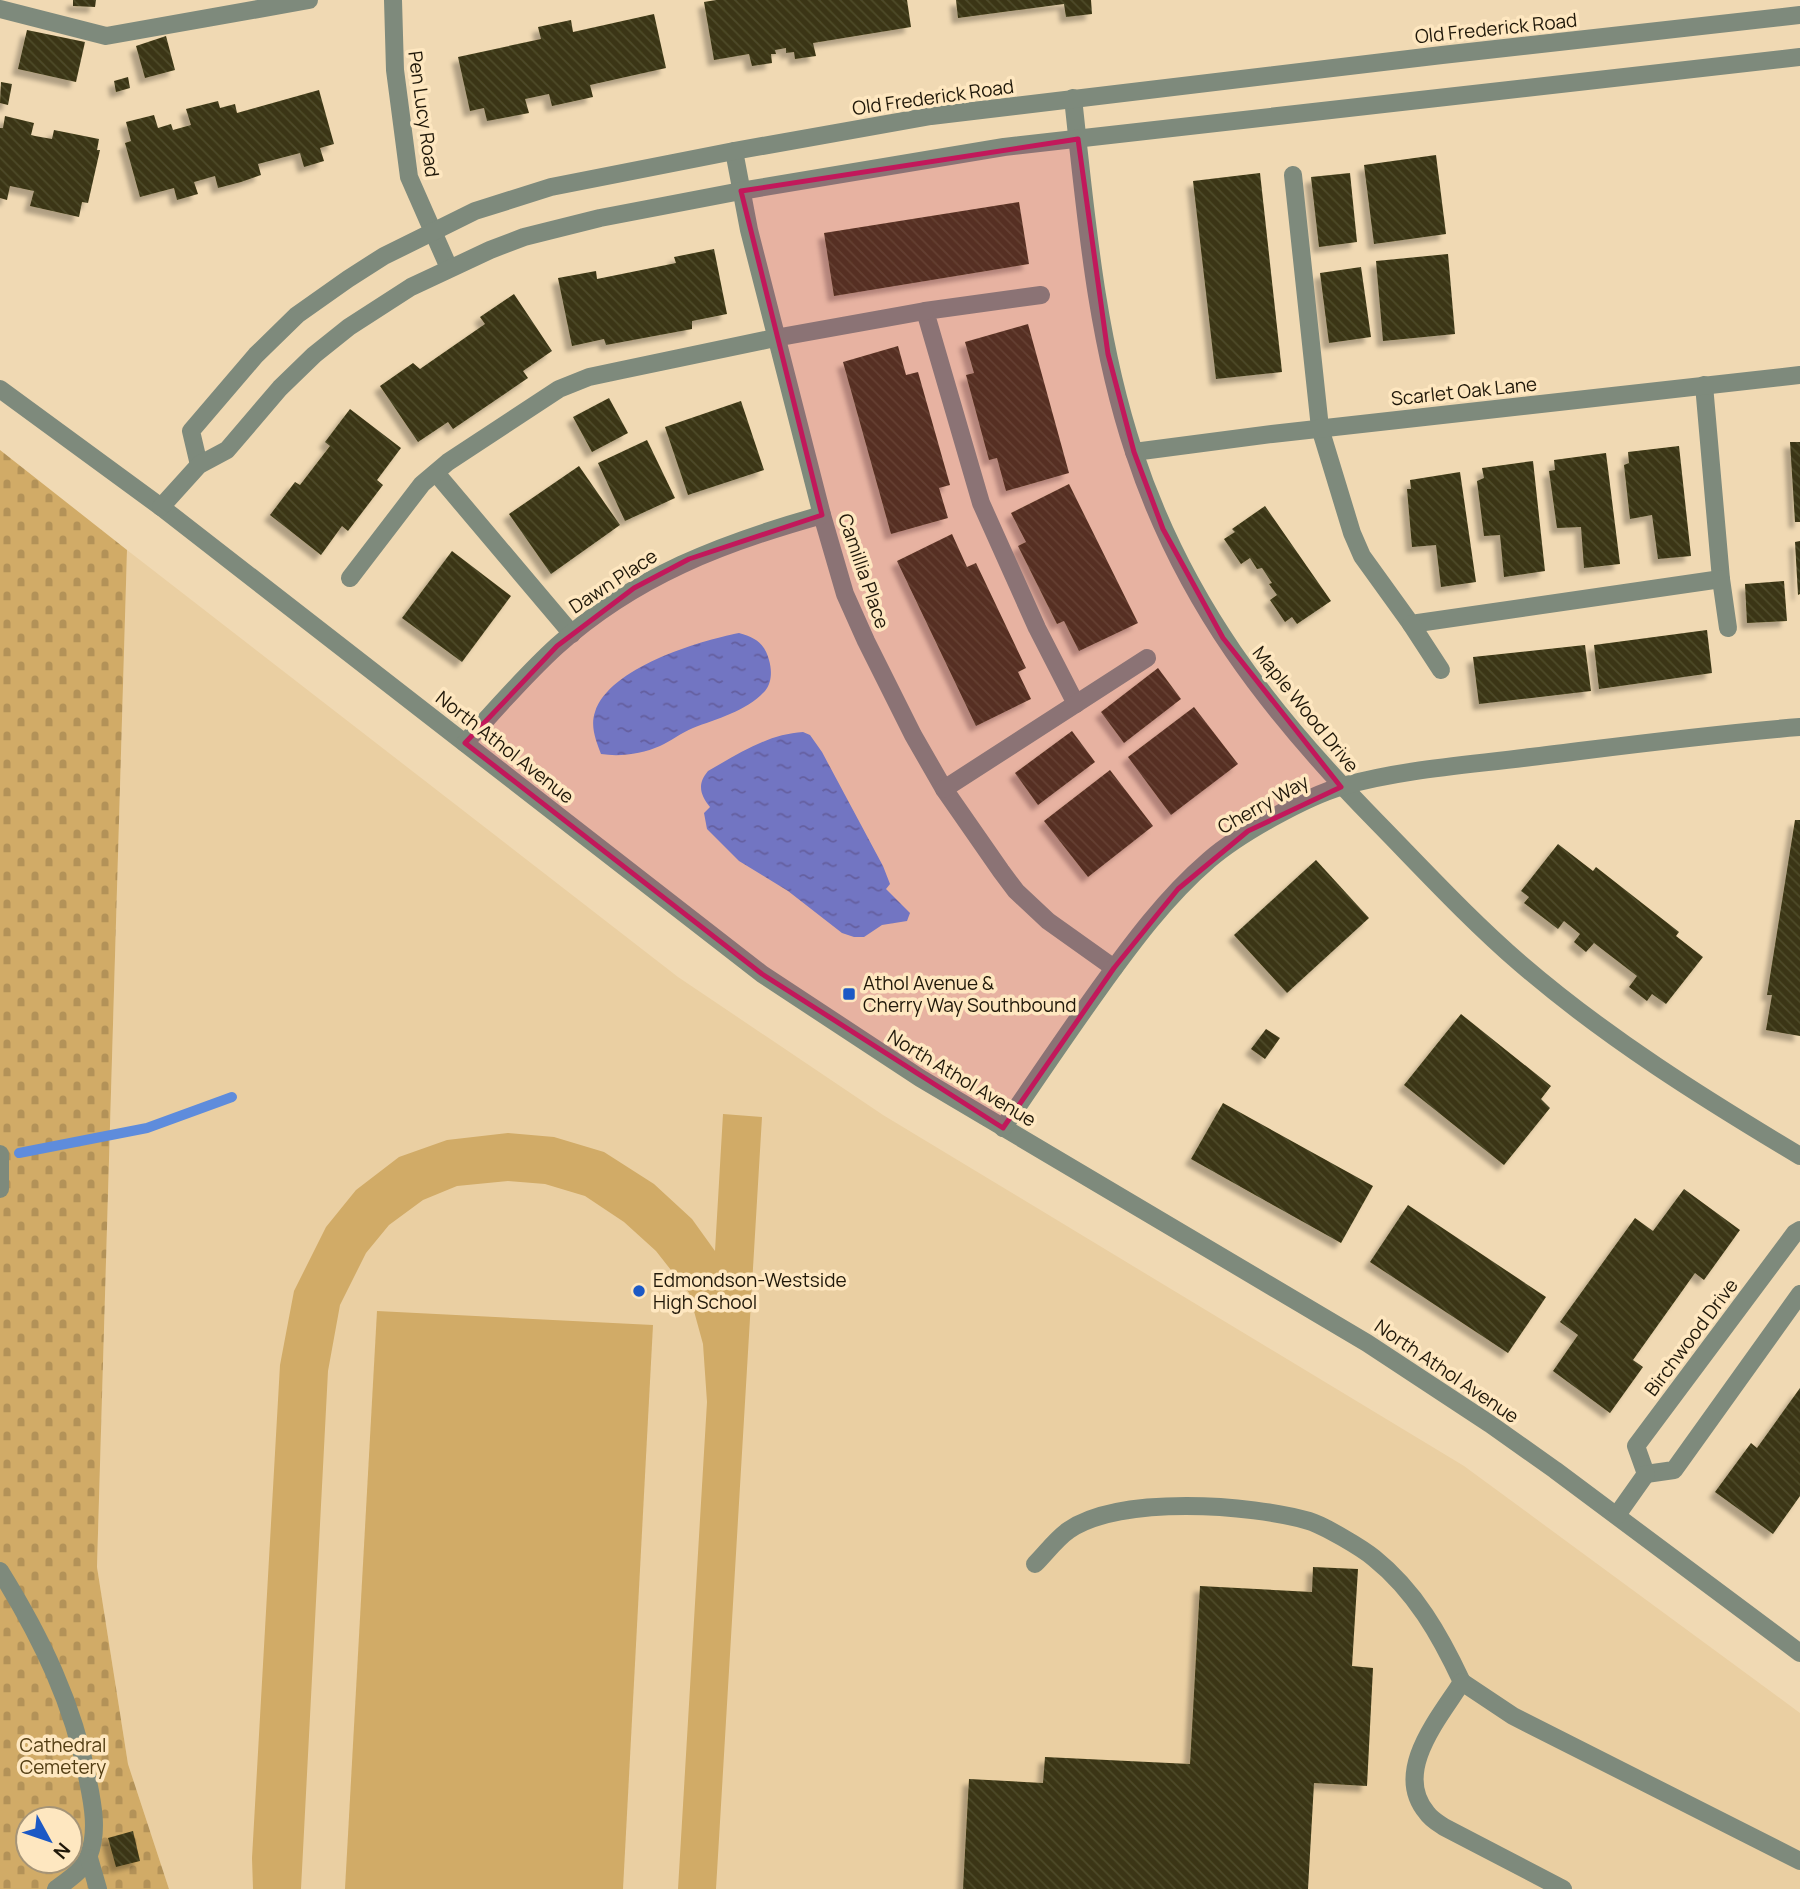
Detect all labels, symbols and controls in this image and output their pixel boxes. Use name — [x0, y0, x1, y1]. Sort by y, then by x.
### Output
street label: Old Frederick Road — [1414, 7, 1578, 49]
street label: Pen Lucy Road — [402, 49, 446, 179]
street label: Old Frederick Road — [850, 73, 1016, 121]
street label: Scarlet Oak Lane — [1390, 370, 1538, 412]
street label: Camillia Place — [832, 510, 896, 632]
street label: Dawn Place — [564, 543, 662, 619]
street label: Maple Wood Drive — [1247, 640, 1365, 778]
street label: North Athol Avenue — [430, 685, 580, 809]
street label: Cherry Way — [1213, 768, 1313, 840]
place label: Athol Avenue & Cherry Way Southbound — [863, 970, 1077, 1018]
marker: Athol Avenue & Cherry Way Southbound — [841, 986, 857, 1002]
street label: North Athol Avenue — [883, 1023, 1041, 1133]
place label: Edmondson-Westside High School — [653, 1267, 847, 1315]
street label: Birchwood Drive — [1638, 1273, 1744, 1401]
marker: Edmondson-Westside High School — [631, 1283, 647, 1299]
street label: North Athol Avenue — [1370, 1313, 1524, 1429]
park label: Cathedral Cemetery — [20, 1732, 106, 1780]
north arrow — [14, 1805, 84, 1875]
text: N — [48, 1837, 76, 1865]

